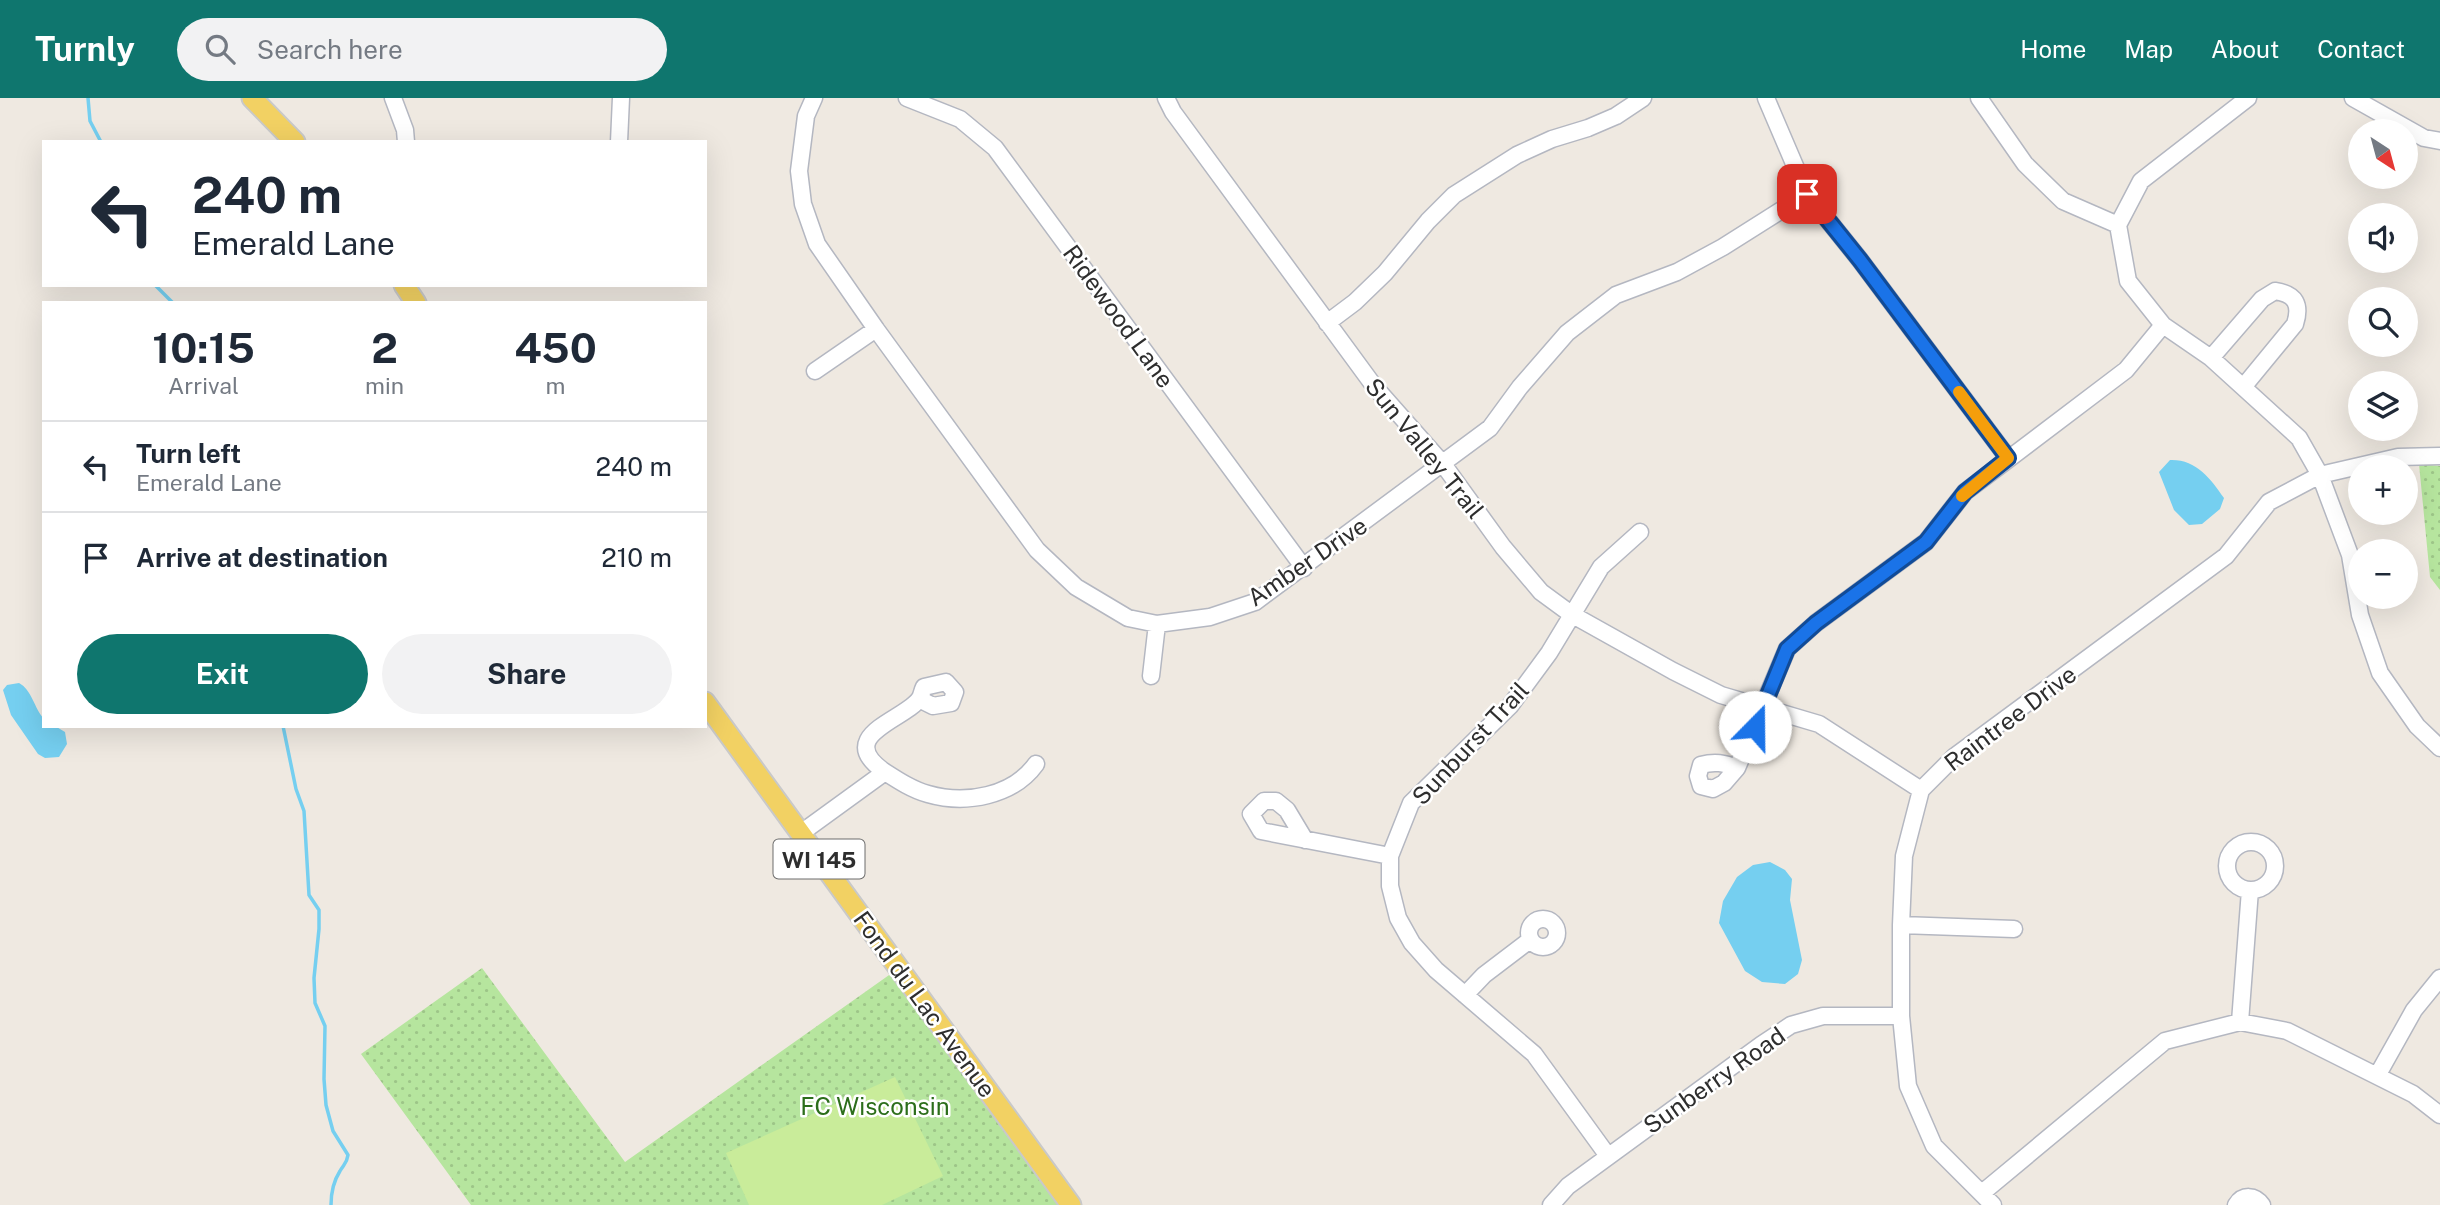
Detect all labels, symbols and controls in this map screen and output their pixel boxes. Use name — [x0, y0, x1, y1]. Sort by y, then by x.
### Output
search box — [177, 18, 667, 81]
text: Turnly — [35, 30, 135, 68]
icon: search — [201, 30, 239, 68]
text: Search here — [257, 34, 403, 65]
text: Home — [2020, 35, 2086, 63]
text: Map — [2124, 35, 2173, 63]
text: About — [2211, 35, 2279, 63]
text: Contact — [2317, 35, 2405, 63]
north arrow — [2348, 119, 2418, 189]
map controls — [2348, 119, 2418, 609]
pin — [1777, 164, 1837, 224]
text: 240 m — [192, 166, 342, 224]
icon: left — [77, 168, 168, 259]
icon: arrive — [1788, 175, 1826, 213]
button: sound — [2348, 203, 2418, 273]
text: Emerald Lane — [192, 225, 395, 262]
street label: Ridewood Lane — [1058, 239, 1180, 393]
button: search — [2348, 287, 2418, 357]
text: 10:15 — [152, 323, 255, 372]
text: 2 — [371, 323, 398, 372]
text: 450 — [514, 323, 597, 372]
button: layers — [2348, 371, 2418, 441]
text: Arrival — [168, 372, 239, 399]
text: min — [365, 372, 404, 399]
text: m — [546, 372, 565, 399]
street label: Sun Valley Trail — [1360, 372, 1490, 524]
text: Turn left — [136, 438, 241, 469]
icon: left — [77, 448, 115, 486]
text: 240 m — [595, 451, 672, 482]
button: + — [2348, 455, 2418, 525]
text: Emerald Lane — [136, 469, 282, 496]
street label: Amber Drive — [1242, 511, 1372, 611]
icon: arrive — [77, 539, 115, 577]
button: − — [2348, 539, 2418, 609]
text: Arrive at destination — [136, 542, 388, 573]
text: 210 m — [601, 542, 672, 573]
button: Exit — [77, 634, 368, 714]
button: Share — [382, 634, 672, 714]
street label: Raintree Drive — [1939, 659, 2081, 777]
street label: Sunburst Trail — [1406, 676, 1534, 810]
position arrow — [1718, 690, 1792, 764]
road number: WI 145 — [774, 839, 864, 878]
street label: Fond du Lac Avenue — [848, 906, 1002, 1102]
street label: Sunberry Road — [1638, 1021, 1790, 1139]
park label: FC Wisconsin — [800, 1092, 950, 1120]

